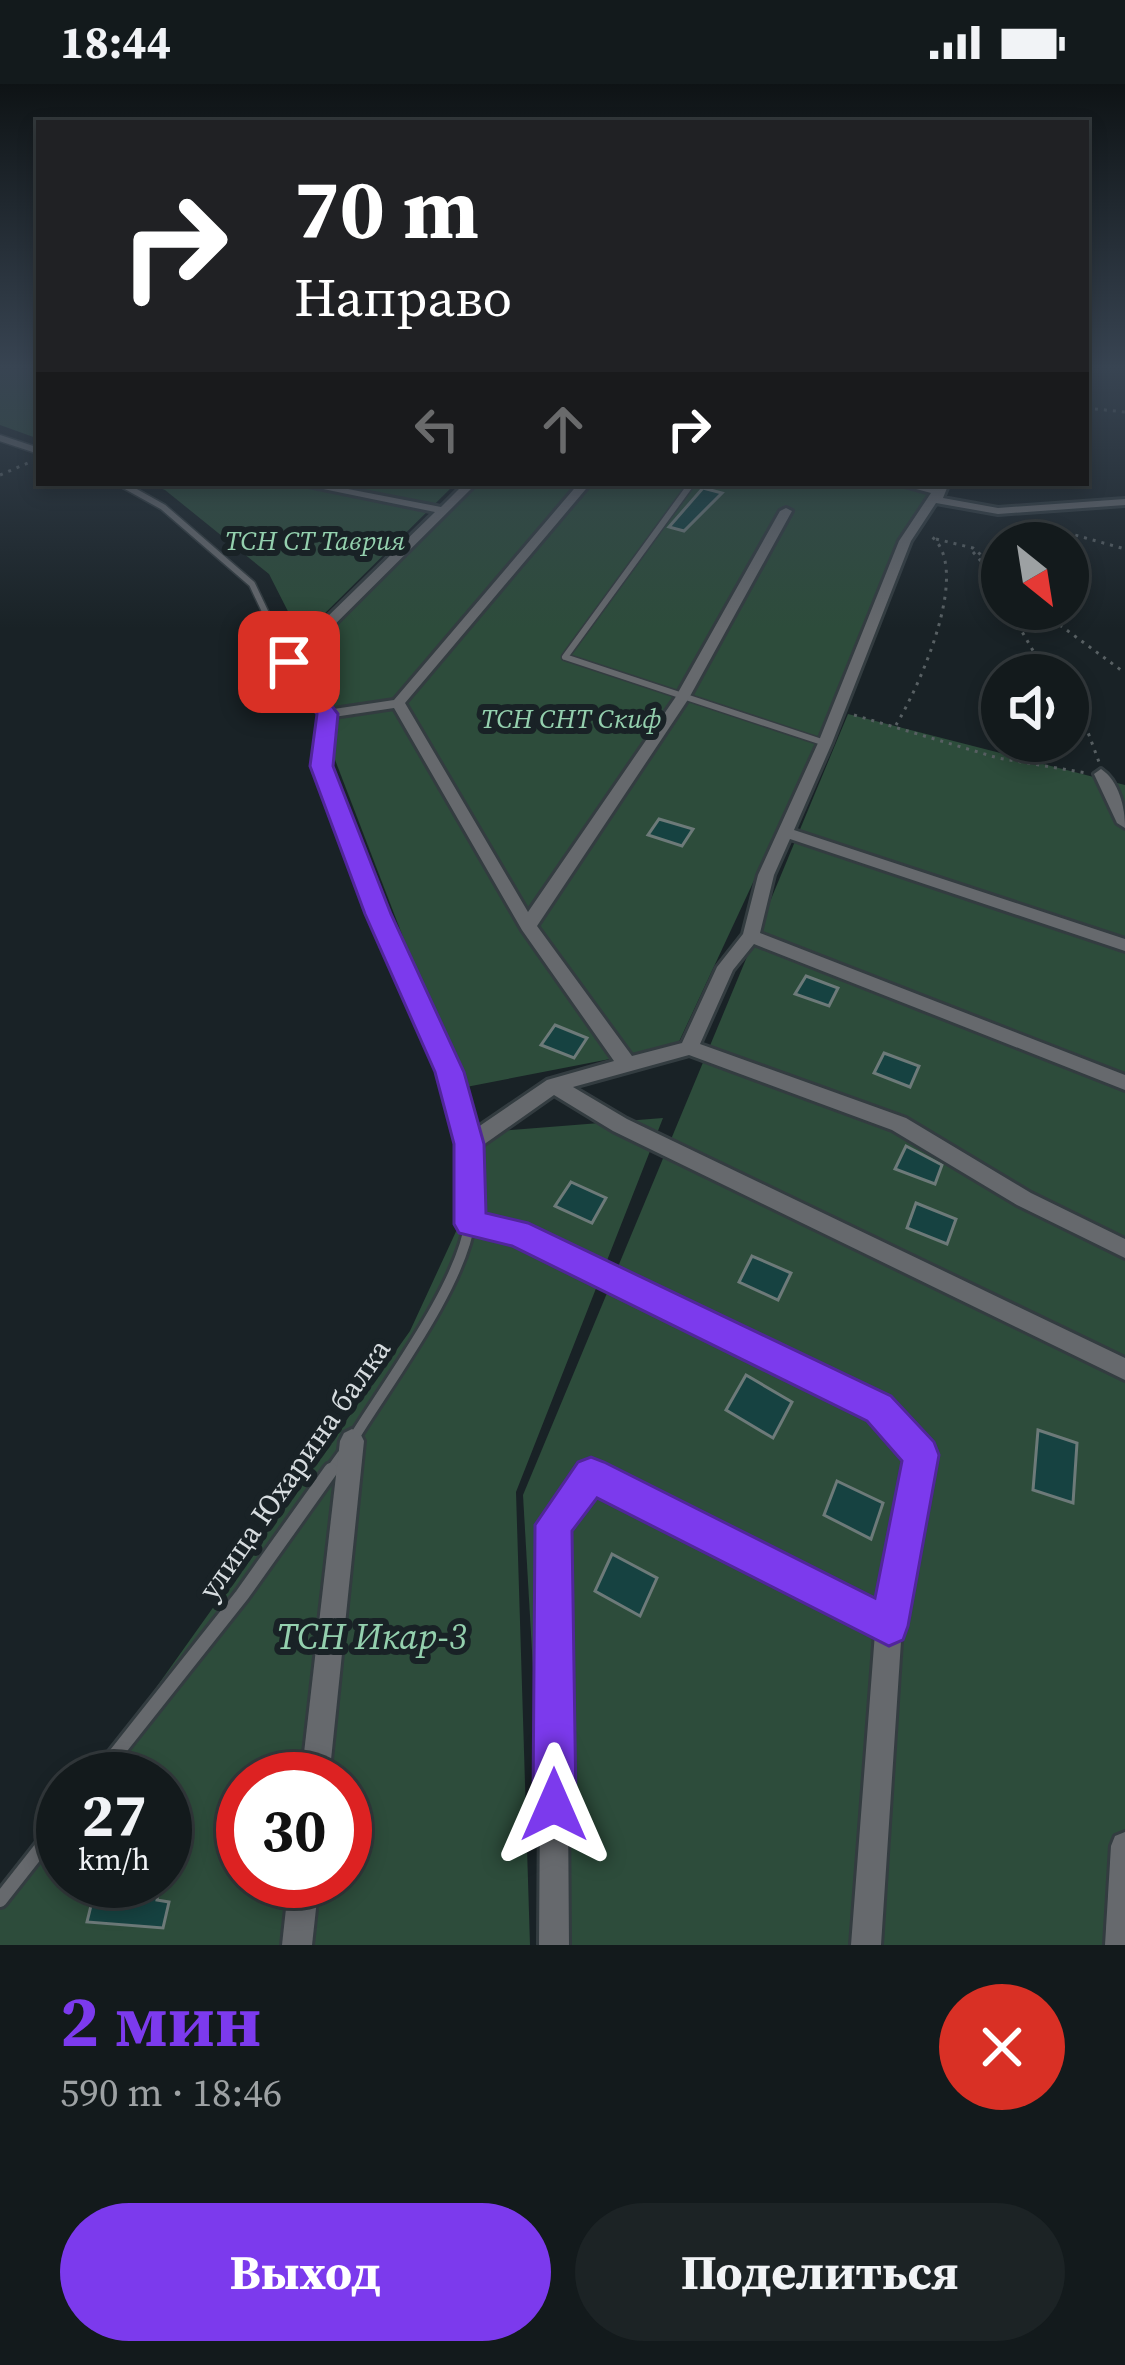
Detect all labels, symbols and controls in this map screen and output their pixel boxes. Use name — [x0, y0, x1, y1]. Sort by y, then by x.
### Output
text: 18:44 — [60, 11, 171, 73]
text: 70 m — [294, 151, 479, 266]
icon: right — [96, 168, 252, 324]
text: Направо — [294, 260, 512, 334]
icon: left — [404, 396, 470, 462]
icon: ahead — [530, 396, 596, 462]
icon: right — [656, 396, 722, 462]
park label: ТСН СТ Таврия — [225, 522, 405, 559]
north arrow — [981, 522, 1089, 630]
map controls — [981, 522, 1089, 762]
pin — [238, 611, 340, 713]
icon: arrive — [256, 629, 322, 695]
button: sound — [981, 654, 1089, 762]
park label: ТСН СНТ Скиф — [481, 700, 661, 737]
street label: улица Юхарина балка — [188, 1330, 400, 1608]
park label: ТСН Икар-3 — [277, 1612, 467, 1661]
position arrow — [491, 1742, 617, 1868]
speed limit sign: 30 — [216, 1752, 372, 1908]
text: 27 — [81, 1774, 147, 1856]
text: km/h — [78, 1839, 150, 1880]
text: 2 мин — [60, 1971, 261, 2070]
button: close — [939, 1984, 1065, 2110]
text: 590 m · 18:46 — [60, 2066, 282, 2119]
button: Выход — [60, 2203, 551, 2341]
button: Поделиться — [575, 2203, 1065, 2341]

